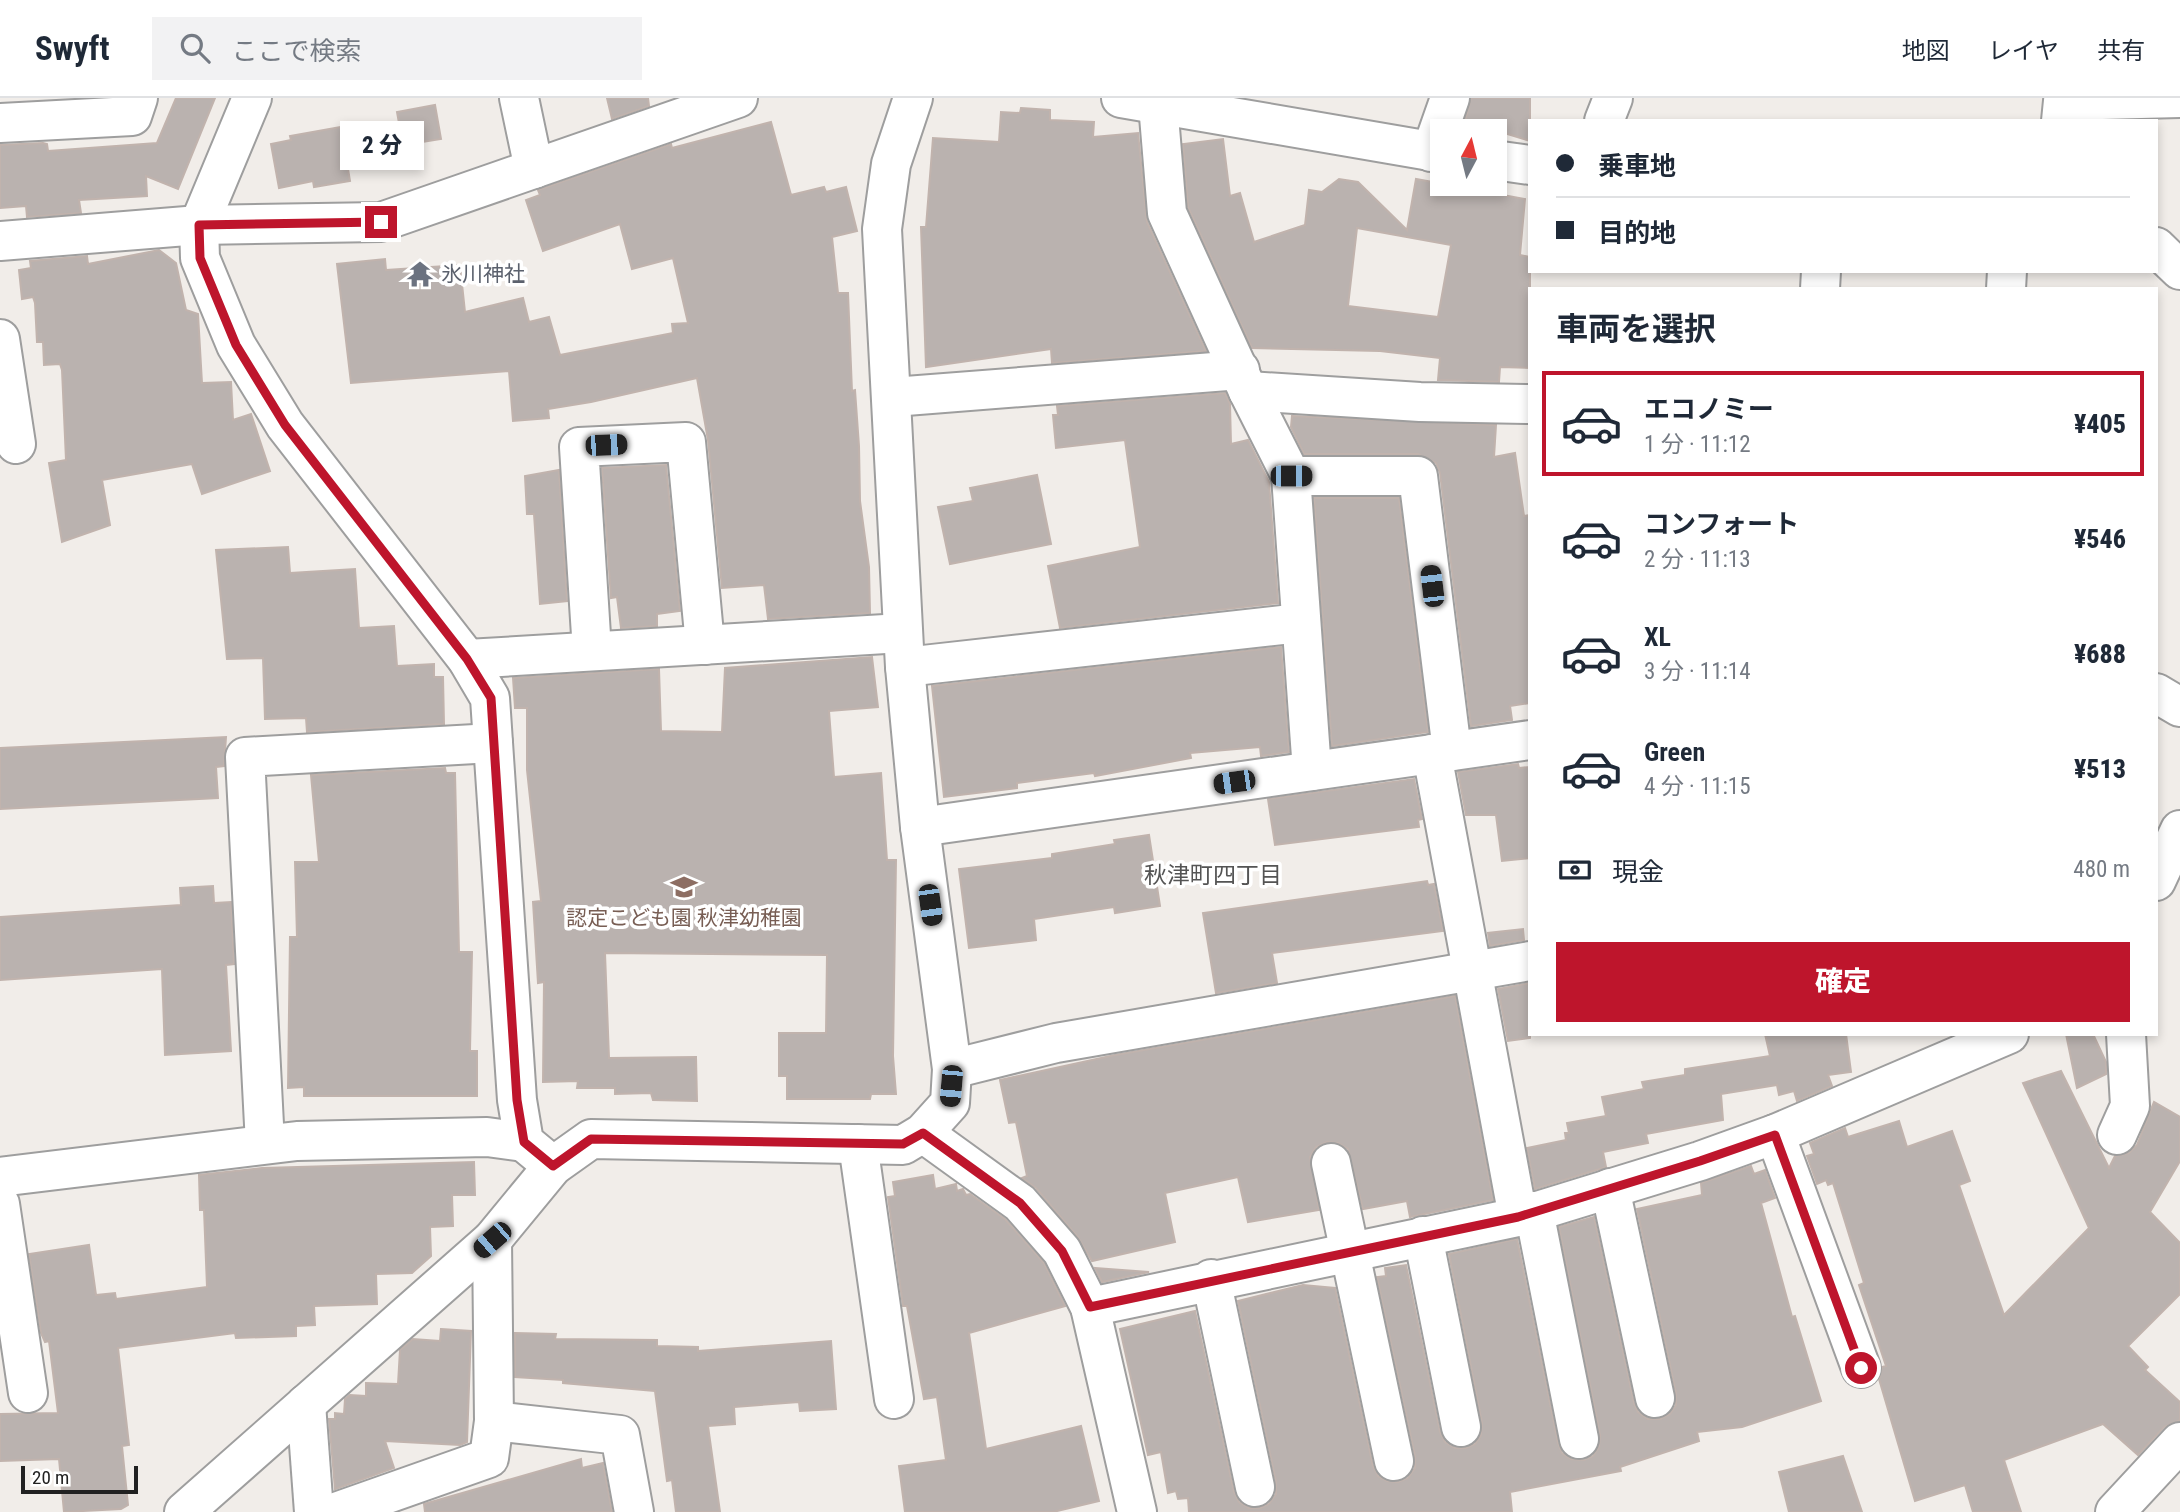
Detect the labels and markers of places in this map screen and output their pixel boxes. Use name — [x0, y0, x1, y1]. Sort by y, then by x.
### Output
temple icon: 氷川神社 — [405, 259, 435, 289]
place label: 氷川神社 — [441, 262, 525, 286]
school or university icon: 認定こども園 秋津幼稚園 — [669, 872, 699, 902]
place label: 認定こども園 秋津幼稚園 — [566, 906, 802, 930]

